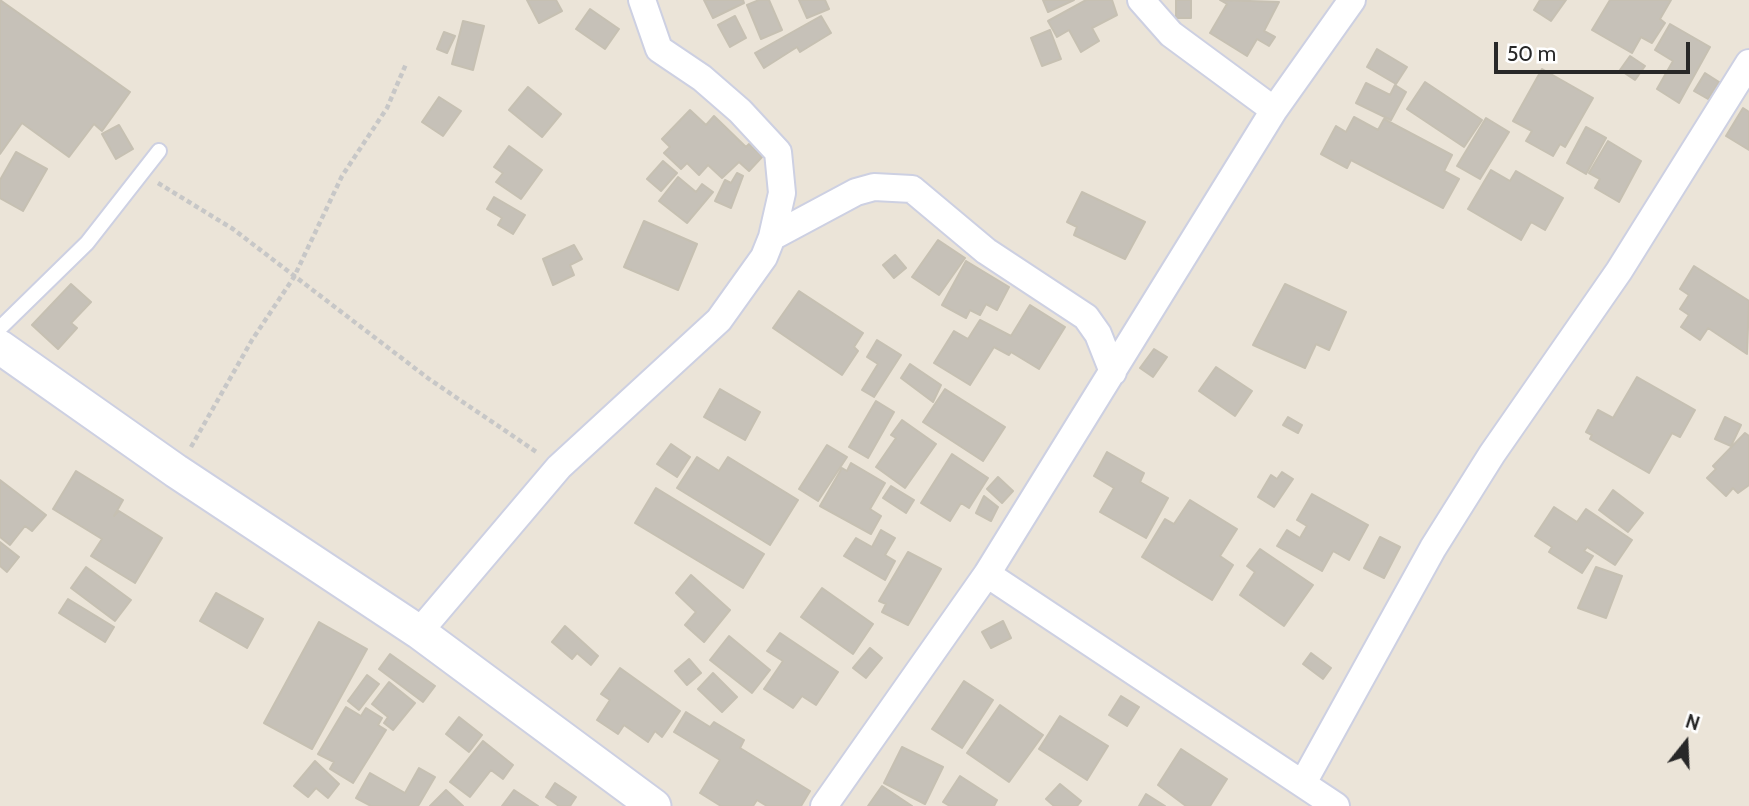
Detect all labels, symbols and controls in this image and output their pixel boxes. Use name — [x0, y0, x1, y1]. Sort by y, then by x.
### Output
scale bar — [1497, 28, 1693, 72]
text: 50 m — [1507, 41, 1556, 66]
north arrow — [1651, 708, 1721, 778]
text: N — [1683, 710, 1703, 736]

